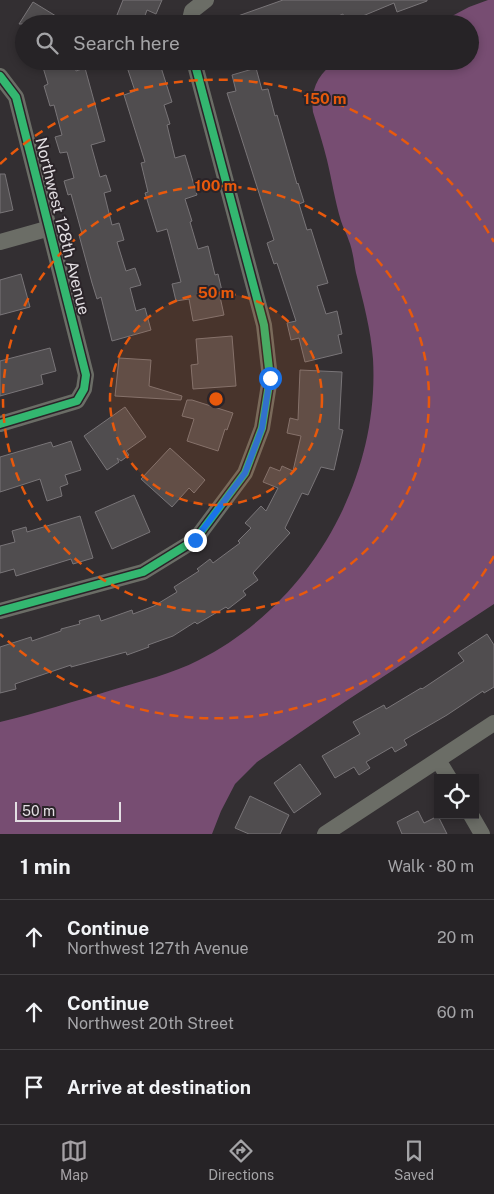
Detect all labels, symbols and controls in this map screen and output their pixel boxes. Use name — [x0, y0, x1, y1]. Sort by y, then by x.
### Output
search box — [15, 15, 479, 70]
icon: search — [33, 29, 61, 57]
text: Search here — [73, 32, 180, 54]
text: 150 m — [303, 90, 347, 107]
street label: Northwest 128th Avenue — [31, 135, 94, 317]
text: 100 m — [195, 177, 237, 194]
text: 50 m — [198, 284, 234, 301]
route start — [259, 367, 282, 390]
centre of rings — [207, 390, 225, 408]
route end — [184, 529, 207, 552]
map controls — [434, 774, 479, 819]
button: locate — [434, 774, 479, 819]
scale bar — [15, 799, 121, 822]
text: 50 m — [22, 803, 55, 819]
text: 1 min — [20, 854, 71, 879]
text: Walk · 80 m — [388, 857, 474, 876]
text: Continue — [67, 917, 149, 939]
icon: ahead — [20, 923, 48, 951]
text: 20 m — [437, 928, 474, 947]
text: Northwest 127th Avenue — [67, 939, 249, 958]
text: Continue — [67, 992, 149, 1014]
icon: ahead — [20, 998, 48, 1026]
text: 60 m — [437, 1003, 474, 1022]
text: Northwest 20th Street — [67, 1014, 234, 1033]
icon: arrive — [20, 1073, 48, 1101]
text: Arrive at destination — [67, 1076, 251, 1098]
tab: Map — [60, 1137, 88, 1183]
tab: Directions — [208, 1137, 274, 1183]
tab: Saved — [394, 1137, 434, 1183]

